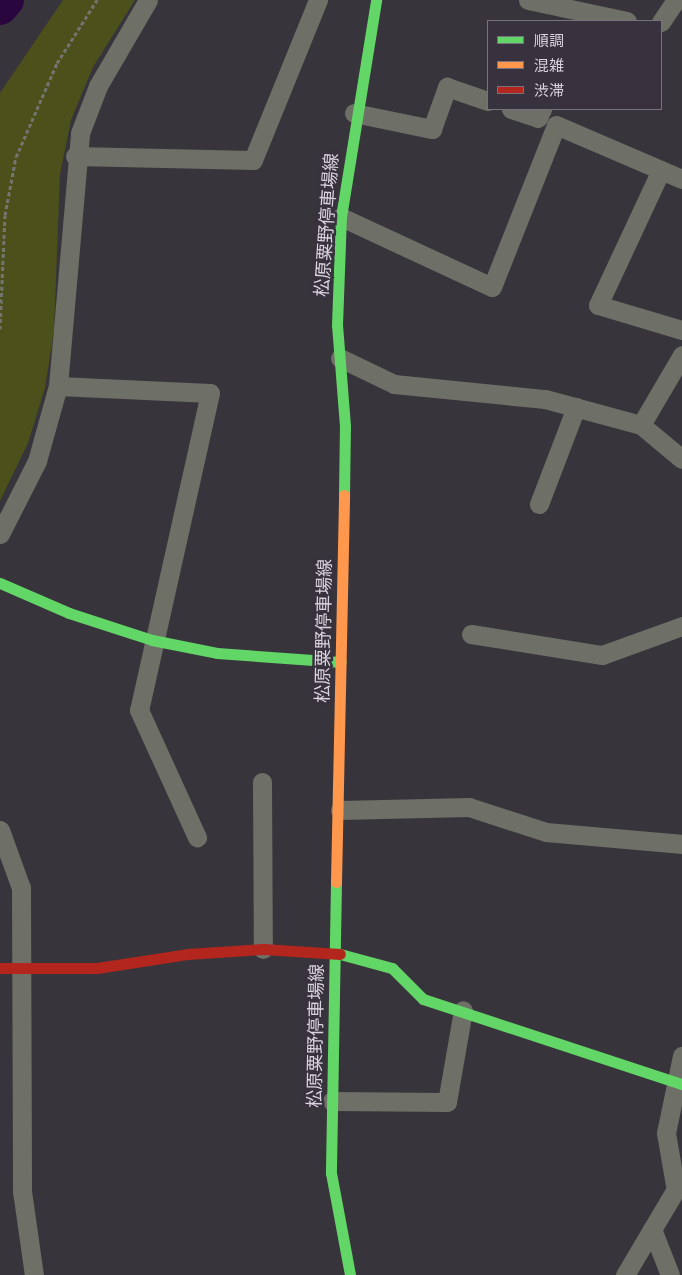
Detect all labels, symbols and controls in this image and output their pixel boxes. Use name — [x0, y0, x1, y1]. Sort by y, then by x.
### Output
legend — [487, 20, 662, 110]
text: 順調 — [534, 31, 564, 50]
text: 混雑 — [534, 56, 564, 75]
text: 渋滞 — [534, 81, 564, 100]
street label: 松原粟野停車場線 — [311, 152, 343, 298]
street label: 松原粟野停車場線 — [312, 559, 336, 703]
street label: 松原粟野停車場線 — [304, 964, 328, 1108]

